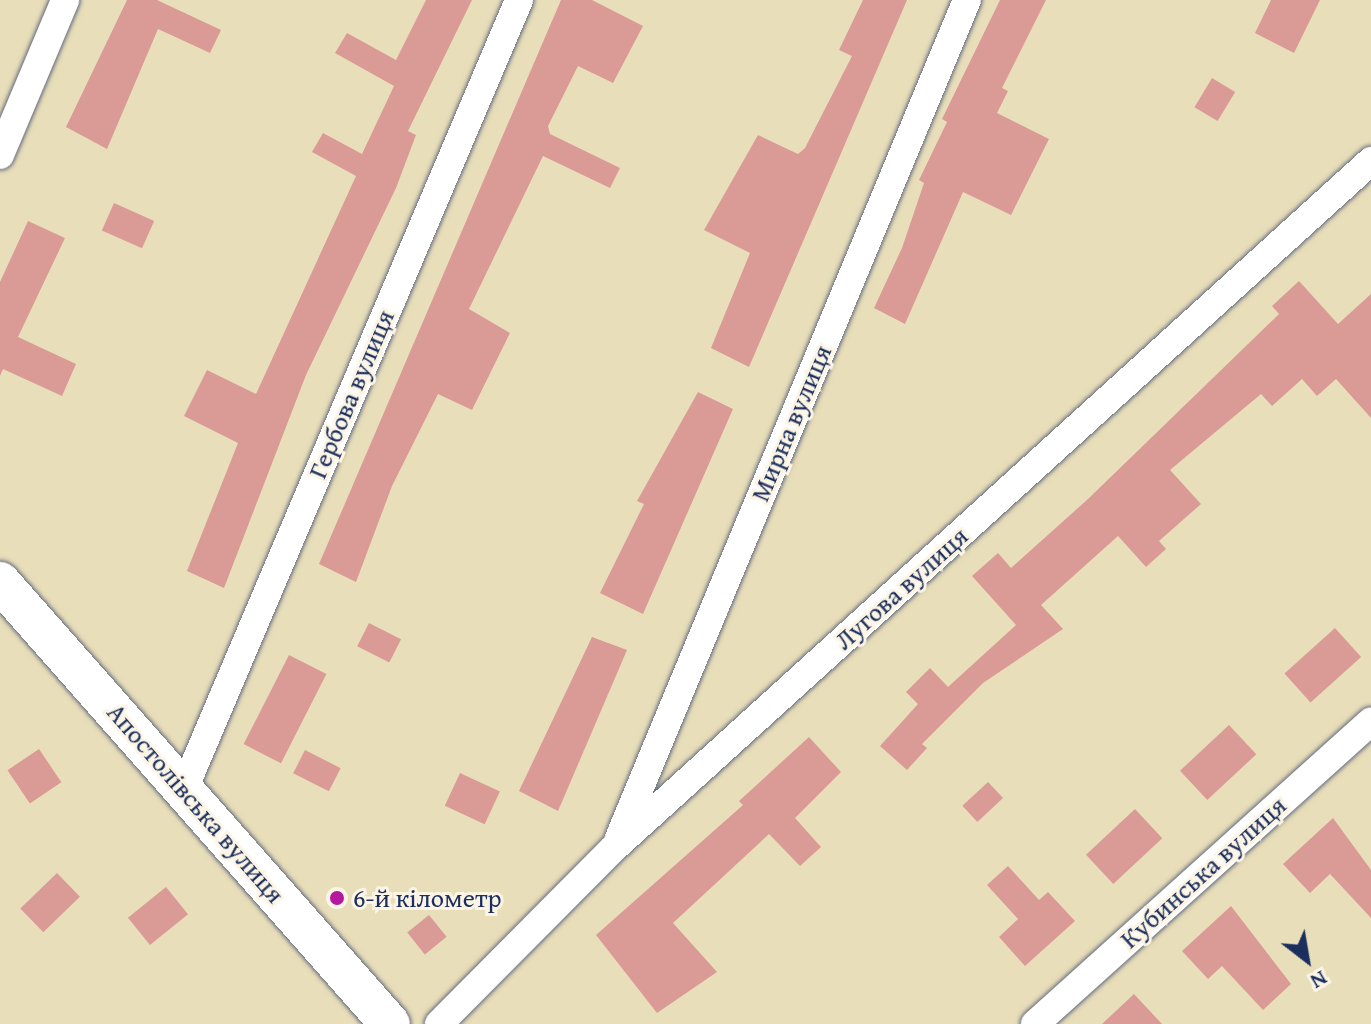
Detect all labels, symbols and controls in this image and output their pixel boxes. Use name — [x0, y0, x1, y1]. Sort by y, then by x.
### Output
street label: Гербова вулиця — [302, 305, 400, 483]
street label: Мирна вулиця — [744, 340, 838, 506]
street label: Лугова вулиця — [828, 520, 974, 656]
street label: Апостолівська вулиця — [101, 697, 291, 909]
street label: Кубинська вулиця — [1114, 789, 1292, 955]
place label: 6-й кілометр — [353, 882, 501, 914]
marker: 6-й кілометр — [328, 889, 346, 907]
north arrow — [1267, 920, 1347, 1000]
text: N — [1305, 963, 1334, 998]

